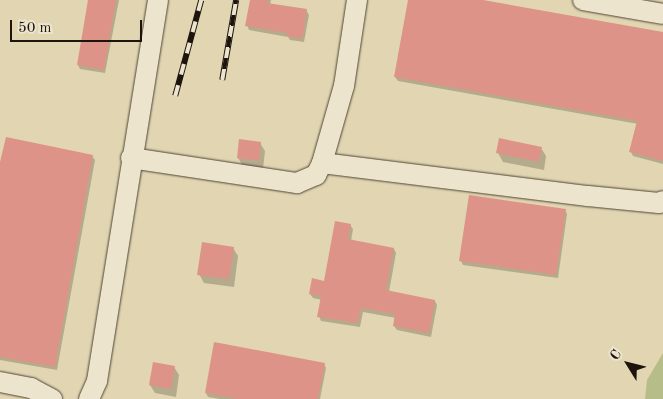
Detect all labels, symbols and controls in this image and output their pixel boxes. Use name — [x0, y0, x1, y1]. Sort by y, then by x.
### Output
scale bar — [12, 10, 145, 42]
text: 50 m — [18, 21, 52, 36]
north arrow — [603, 339, 653, 389]
text: С — [607, 347, 624, 363]

